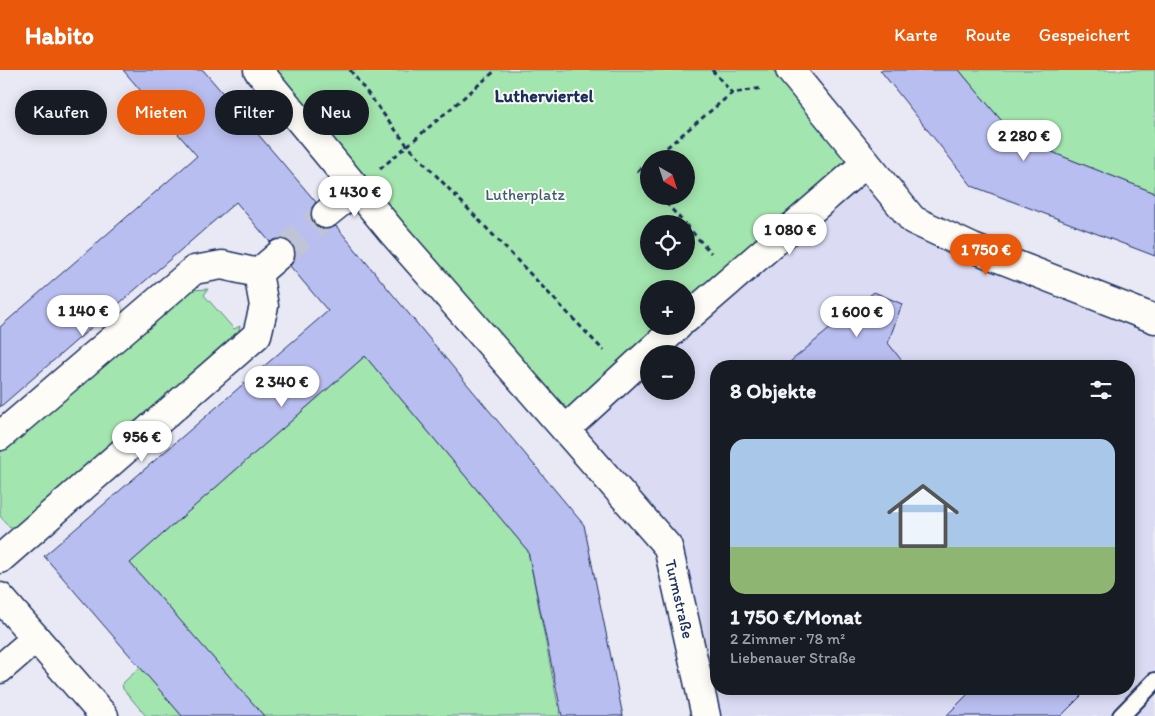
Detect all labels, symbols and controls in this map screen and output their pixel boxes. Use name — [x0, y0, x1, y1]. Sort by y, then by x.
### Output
text: Habito — [25, 21, 94, 50]
text: Karte — [894, 24, 937, 46]
text: Route — [965, 24, 1011, 46]
text: Gespeichert — [1039, 24, 1130, 46]
district label: Lutherviertel — [494, 85, 595, 107]
chip: Kaufen — [15, 90, 107, 135]
chip: Mieten — [117, 90, 205, 135]
chip: Filter — [215, 90, 293, 135]
chip: Neu — [303, 90, 369, 135]
pin: 2 280 € — [978, 119, 1070, 162]
text: 2 280 € — [998, 126, 1050, 145]
north arrow — [640, 150, 695, 205]
map controls — [640, 150, 695, 400]
pin: 1 430 € — [309, 176, 401, 218]
text: 1 430 € — [329, 182, 381, 201]
park label: Lutherplatz — [485, 185, 565, 204]
pin: 1 080 € — [744, 214, 836, 256]
button: locate — [640, 215, 695, 270]
text: 1 080 € — [764, 220, 816, 239]
pin: 1 750 € — [940, 234, 1032, 276]
text: 1 750 € — [961, 240, 1011, 259]
button: + — [640, 280, 695, 335]
pin: 1 140 € — [37, 294, 129, 337]
pin: 1 600 € — [811, 296, 903, 338]
text: 1 140 € — [58, 301, 108, 320]
text: 1 600 € — [831, 302, 883, 321]
button: − — [640, 345, 695, 400]
pin: 2 340 € — [236, 366, 328, 408]
text: 2 340 € — [256, 372, 308, 391]
icon: filters — [1087, 376, 1115, 404]
text: 8 Objekte — [730, 378, 816, 403]
pin: 956 € — [107, 420, 177, 463]
text: 956 € — [123, 427, 161, 446]
icon: home — [878, 471, 968, 561]
street label: Turmstraße — [661, 558, 698, 641]
text: 1 750 €/Monat — [730, 604, 862, 629]
text: 2 Zimmer · 78 m² — [730, 629, 845, 648]
text: Liebenauer Straße — [730, 648, 856, 667]

